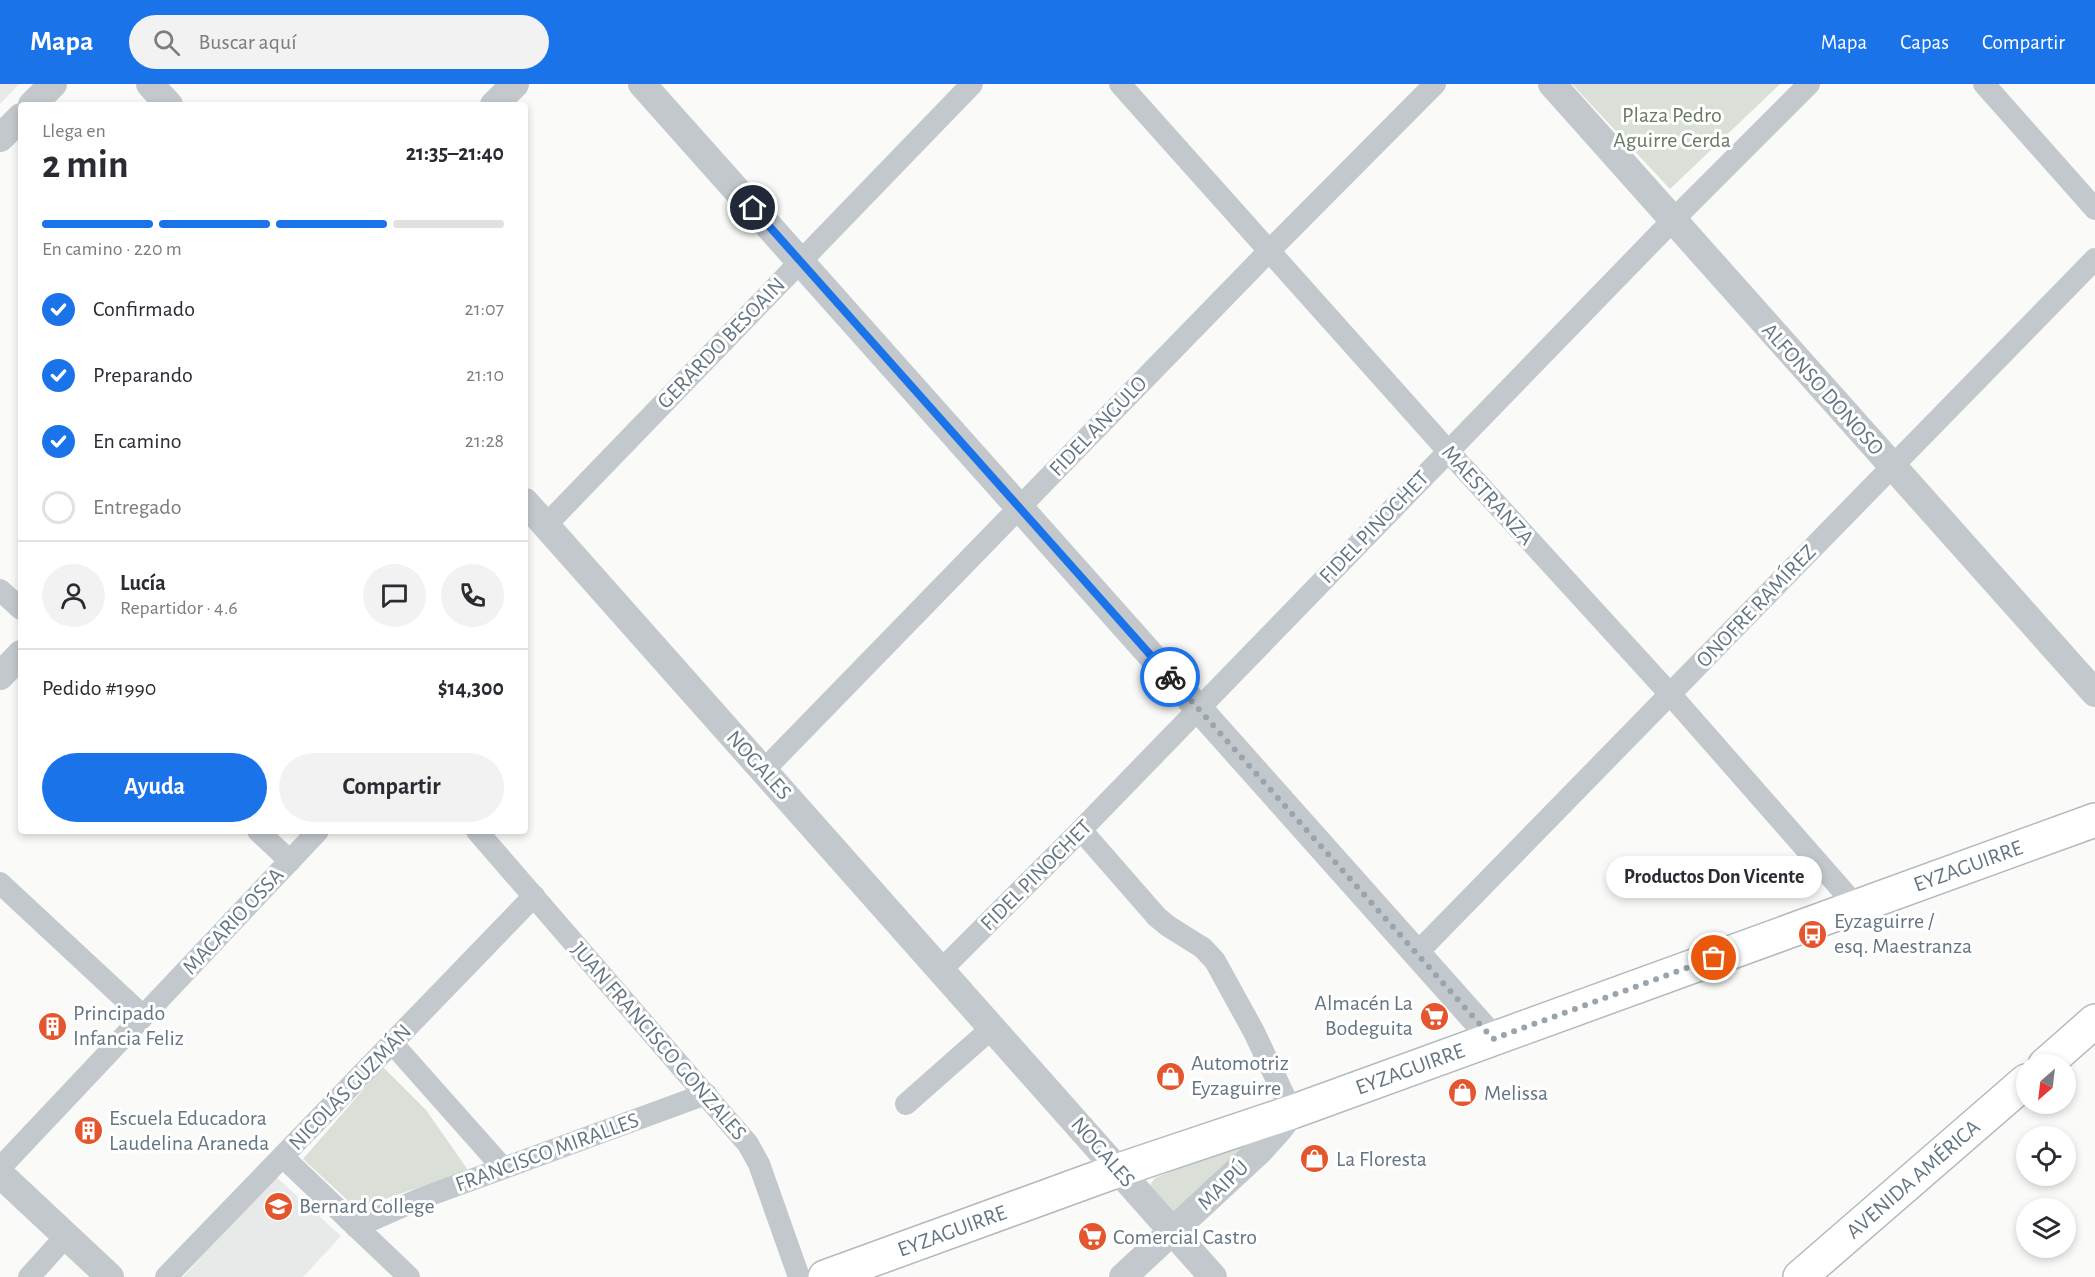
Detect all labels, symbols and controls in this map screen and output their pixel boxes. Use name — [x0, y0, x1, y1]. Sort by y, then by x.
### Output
search box — [129, 15, 549, 69]
icon: search — [150, 26, 183, 59]
text: Mapa — [30, 28, 93, 56]
text: Buscar aquí — [198, 31, 297, 53]
text: Mapa — [1821, 32, 1867, 53]
text: Capas — [1900, 32, 1949, 53]
text: Compartir — [1982, 32, 2065, 53]
park label: Plaza Pedro Aguirre Cerda — [1613, 104, 1731, 151]
text: Llega en — [42, 121, 106, 141]
text: 21:35–21:40 — [406, 142, 504, 164]
text: 2 min — [42, 146, 129, 185]
pin — [727, 182, 778, 233]
icon: home — [736, 191, 769, 224]
text: En camino · 220 m — [42, 239, 182, 259]
street label: GERARDO BESOAIN — [653, 273, 789, 413]
icon: check — [42, 293, 75, 326]
text: Confirmado — [93, 298, 195, 320]
text: 21:07 — [465, 299, 504, 319]
street label: ALFONSO DONOSO — [1758, 319, 1888, 459]
icon: check — [42, 359, 75, 392]
text: Preparando — [93, 364, 193, 386]
text: 21:10 — [466, 365, 504, 385]
street label: FIDEL ANGULO — [1045, 372, 1151, 480]
icon: check — [42, 425, 75, 458]
text: En camino — [93, 430, 182, 452]
text: 21:28 — [465, 431, 504, 451]
street label: MAESTRANZA — [1438, 441, 1538, 549]
street label: FIDEL PINOCHET — [1315, 466, 1433, 587]
text: Entregado — [93, 496, 182, 518]
street label: ONOFRE RAMÍREZ — [1691, 540, 1820, 672]
button: person — [42, 564, 105, 627]
button: chat — [363, 564, 426, 627]
button: phone — [441, 564, 504, 627]
text: Lucía — [120, 572, 166, 594]
text: Repartidor · 4.6 — [120, 598, 238, 618]
courier — [1140, 647, 1200, 707]
icon: bike — [1154, 661, 1187, 694]
text: Pedido #1990 — [42, 677, 156, 699]
text: $14,300 — [438, 677, 504, 699]
street label: NOGALES — [722, 726, 796, 804]
button: Ayuda — [42, 753, 267, 822]
button: Compartir — [279, 753, 504, 822]
street label: FIDEL PINOCHET — [976, 815, 1096, 935]
street label: EYZAGUIRRE — [1911, 836, 2026, 896]
callout: Productos Don Vicente — [1606, 856, 1822, 898]
street label: MACARIO OSSA — [178, 863, 288, 978]
text: Productos Don Vicente — [1624, 867, 1804, 887]
place label: Eyzaguirre / esq. Maestranza — [1834, 910, 1972, 957]
bus stop icon: Eyzaguirre / esq. Maestranza — [1797, 918, 1829, 950]
pin — [1688, 932, 1739, 983]
street label: JUAN FRANCISCO GONZALES — [567, 938, 751, 1144]
icon: bag — [1697, 941, 1730, 974]
place label: Almacén La Bodeguita — [1314, 992, 1413, 1039]
supermarket icon: Almacén La Bodeguita — [1418, 1000, 1450, 1032]
place label: Principado Infancia Feliz — [73, 1002, 184, 1049]
building icon: Principado Infancia Feliz — [36, 1010, 68, 1042]
street label: NICOLÁS GUZMÁN — [284, 1019, 415, 1154]
street label: EYZAGUIRRE — [1353, 1039, 1468, 1099]
place label: Automotriz Eyzaguirre — [1191, 1052, 1289, 1099]
north arrow — [2016, 1054, 2076, 1114]
map controls — [2016, 1054, 2076, 1258]
shop icon: Automotriz Eyzaguirre — [1154, 1060, 1186, 1092]
shop icon: Melissa — [1447, 1077, 1479, 1109]
place label: Melissa — [1484, 1082, 1548, 1104]
place label: Escuela Educadora Laudelina Araneda — [109, 1107, 269, 1154]
street label: FRANCISCO MIRALLES — [452, 1109, 642, 1195]
street label: NOGALES — [1067, 1113, 1139, 1191]
street label: AVENIDA AMÉRICA — [1841, 1114, 1984, 1243]
building icon: Escuela Educadora Laudelina Araneda — [72, 1115, 104, 1147]
button: locate — [2016, 1126, 2076, 1186]
shop icon: La Floresta — [1299, 1143, 1331, 1175]
place label: La Floresta — [1336, 1148, 1427, 1170]
street label: MAIPÚ — [1193, 1155, 1253, 1214]
school or university icon: Bernard College — [262, 1190, 294, 1222]
place label: Bernard College — [299, 1195, 435, 1217]
button: layers — [2016, 1198, 2076, 1258]
street label: EYZAGUIRRE — [895, 1201, 1010, 1261]
supermarket icon: Comercial Castro — [1076, 1221, 1108, 1253]
place label: Comercial Castro — [1113, 1226, 1257, 1248]

